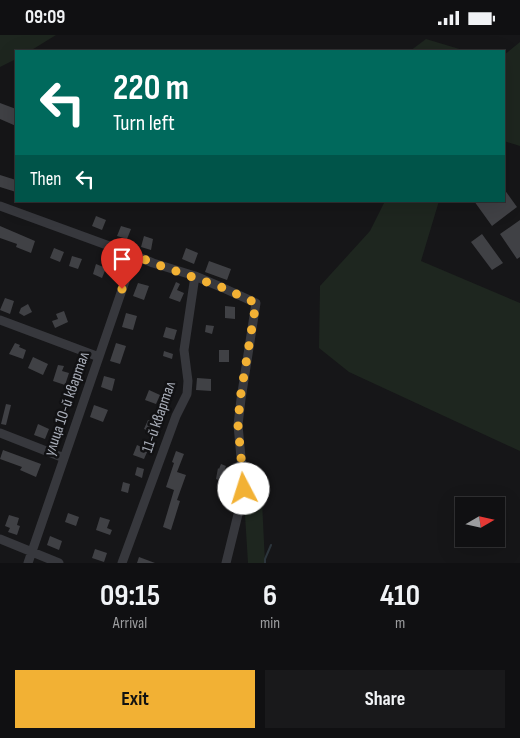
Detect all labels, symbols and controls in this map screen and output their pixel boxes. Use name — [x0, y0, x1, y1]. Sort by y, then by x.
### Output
text: 09:09 — [25, 6, 65, 29]
text: 220 m — [113, 67, 189, 110]
icon: left — [30, 70, 95, 135]
text: Turn left — [113, 110, 175, 137]
icon: left — [71, 165, 99, 193]
text: Then — [30, 168, 61, 191]
pin — [101, 238, 143, 289]
icon: arrive — [108, 245, 136, 273]
street label: улица 10-й квартал — [40, 349, 94, 459]
street label: 11-й квартал — [138, 379, 180, 455]
position arrow — [217, 462, 269, 514]
north arrow — [455, 497, 505, 547]
map controls — [455, 497, 505, 547]
text: 09:15 — [100, 578, 160, 614]
text: 6 — [263, 578, 277, 614]
text: 410 — [380, 578, 420, 614]
text: Arrival — [113, 614, 147, 633]
text: min — [260, 614, 280, 633]
text: m — [395, 614, 405, 633]
button: Exit — [15, 670, 255, 728]
button: Share — [265, 670, 505, 728]

